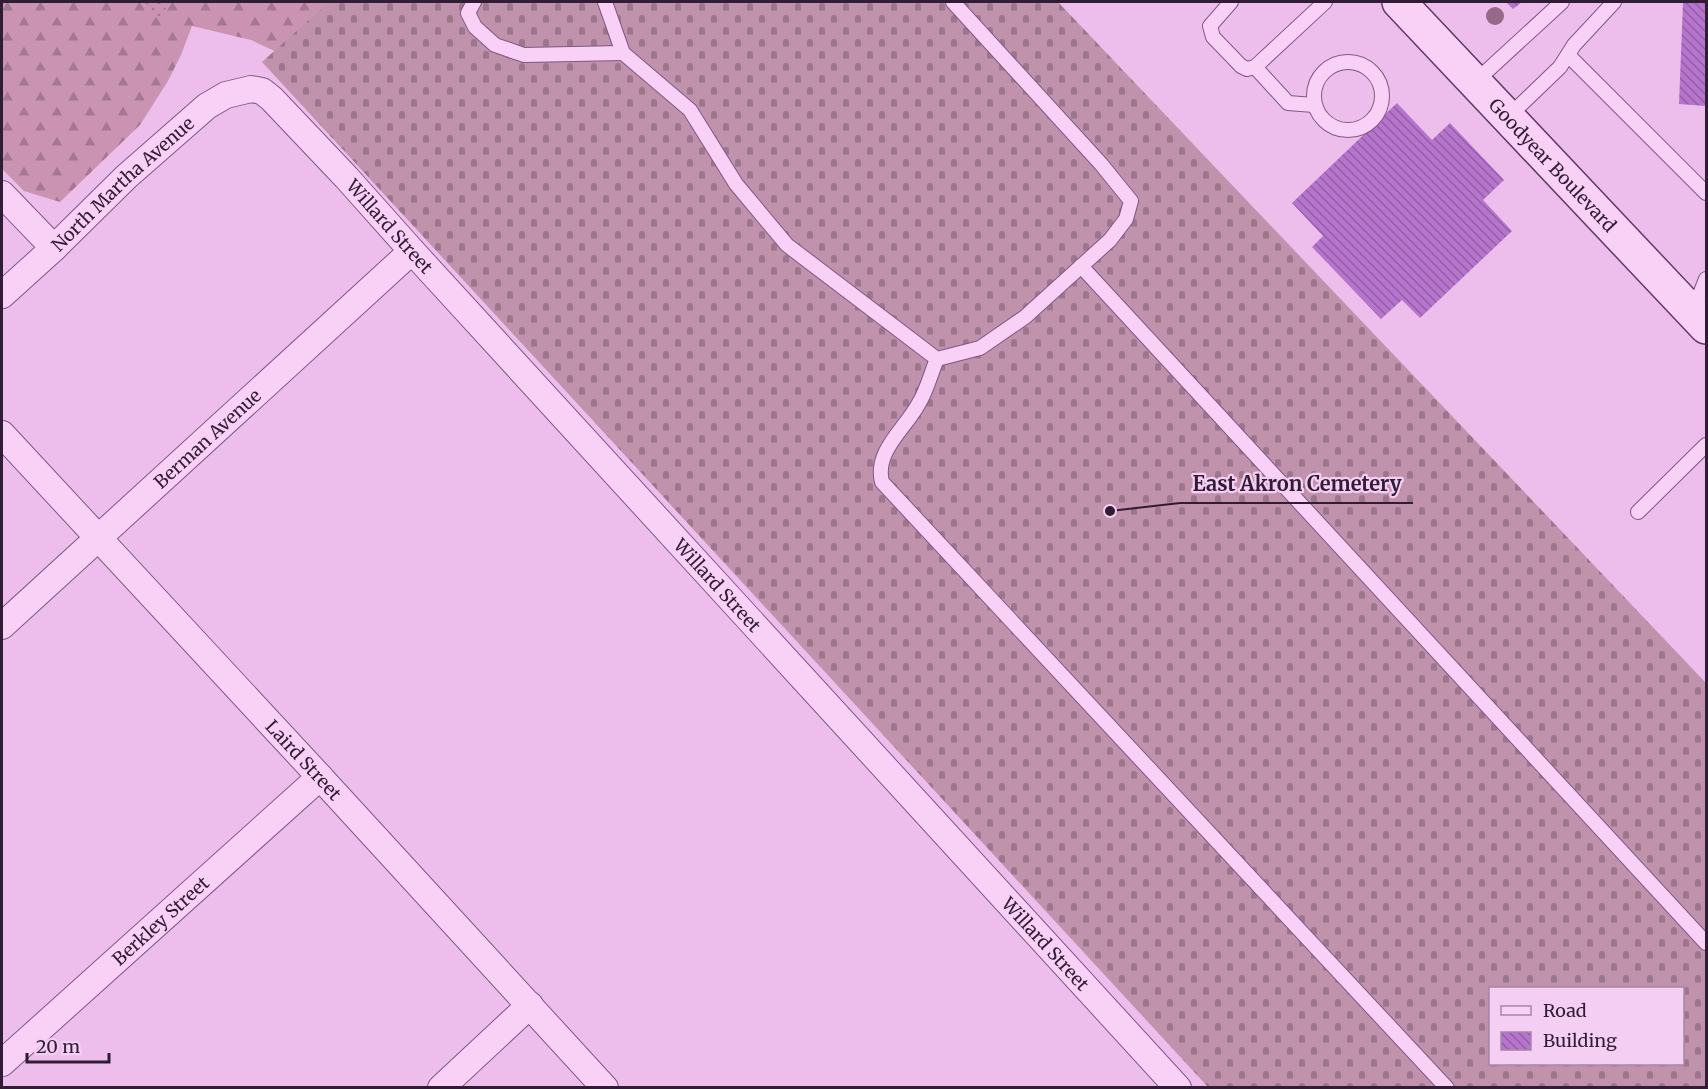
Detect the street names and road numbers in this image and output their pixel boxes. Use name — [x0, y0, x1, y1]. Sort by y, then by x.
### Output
street label: Goodyear Boulevard — [1484, 93, 1622, 237]
street label: North Martha Avenue — [46, 111, 198, 256]
street label: Willard Street — [341, 173, 438, 278]
street label: Berman Avenue — [149, 384, 265, 493]
street label: Willard Street — [668, 533, 766, 637]
street label: Laird Street — [261, 715, 347, 805]
street label: Berkley Street — [107, 871, 214, 970]
street label: Willard Street — [997, 891, 1094, 995]

